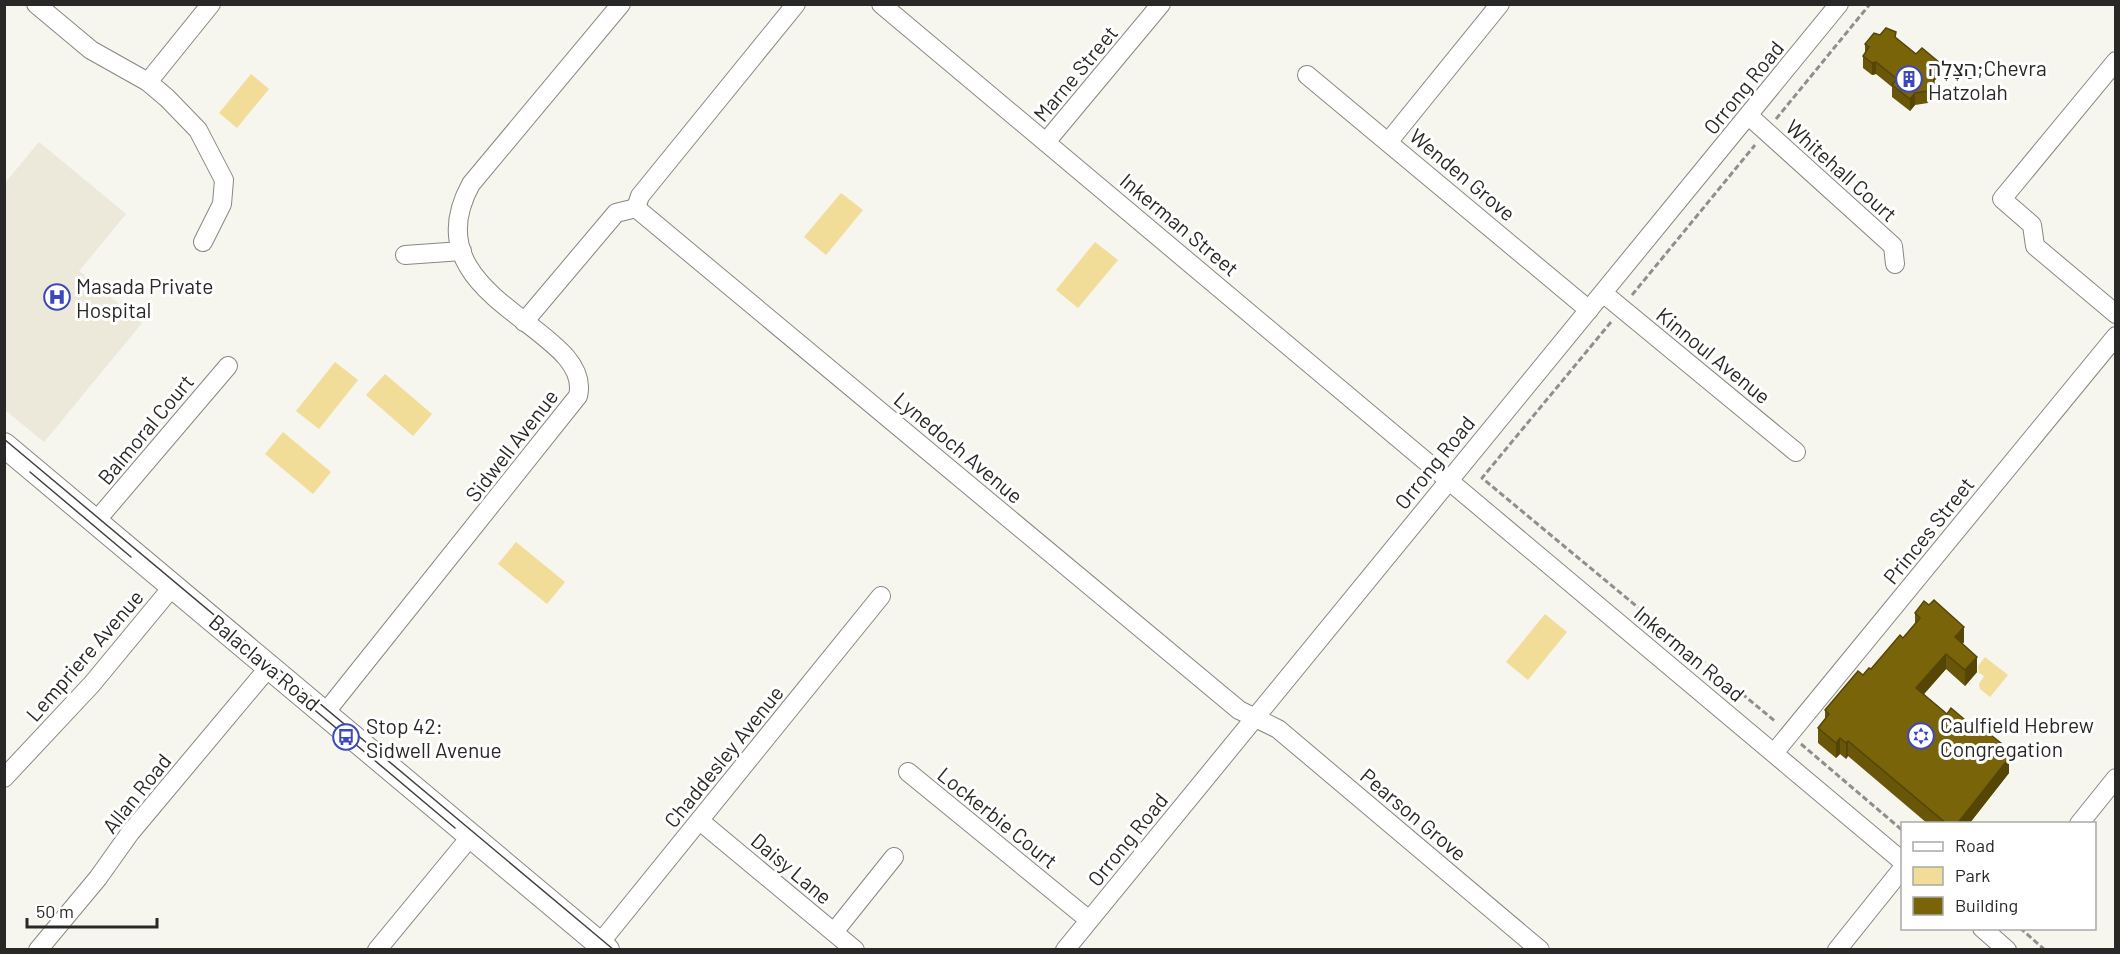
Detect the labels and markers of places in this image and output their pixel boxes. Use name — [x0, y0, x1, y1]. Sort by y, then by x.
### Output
place label: הַצָּלָה;Chevra Hatzolah — [1928, 55, 2047, 104]
building icon: הַצָּלָה;Chevra Hatzolah — [1894, 64, 1924, 94]
place label: Masada Private Hospital — [76, 273, 213, 322]
hospital icon: Masada Private Hospital — [42, 282, 72, 312]
place label: Caulfield Hebrew Congregation — [1940, 712, 2094, 761]
place label: Stop 42: Sidwell Avenue — [366, 713, 502, 762]
synagogue icon: Caulfield Hebrew Congregation — [1906, 721, 1936, 751]
bus stop icon: Stop 42: Sidwell Avenue — [331, 722, 361, 752]

